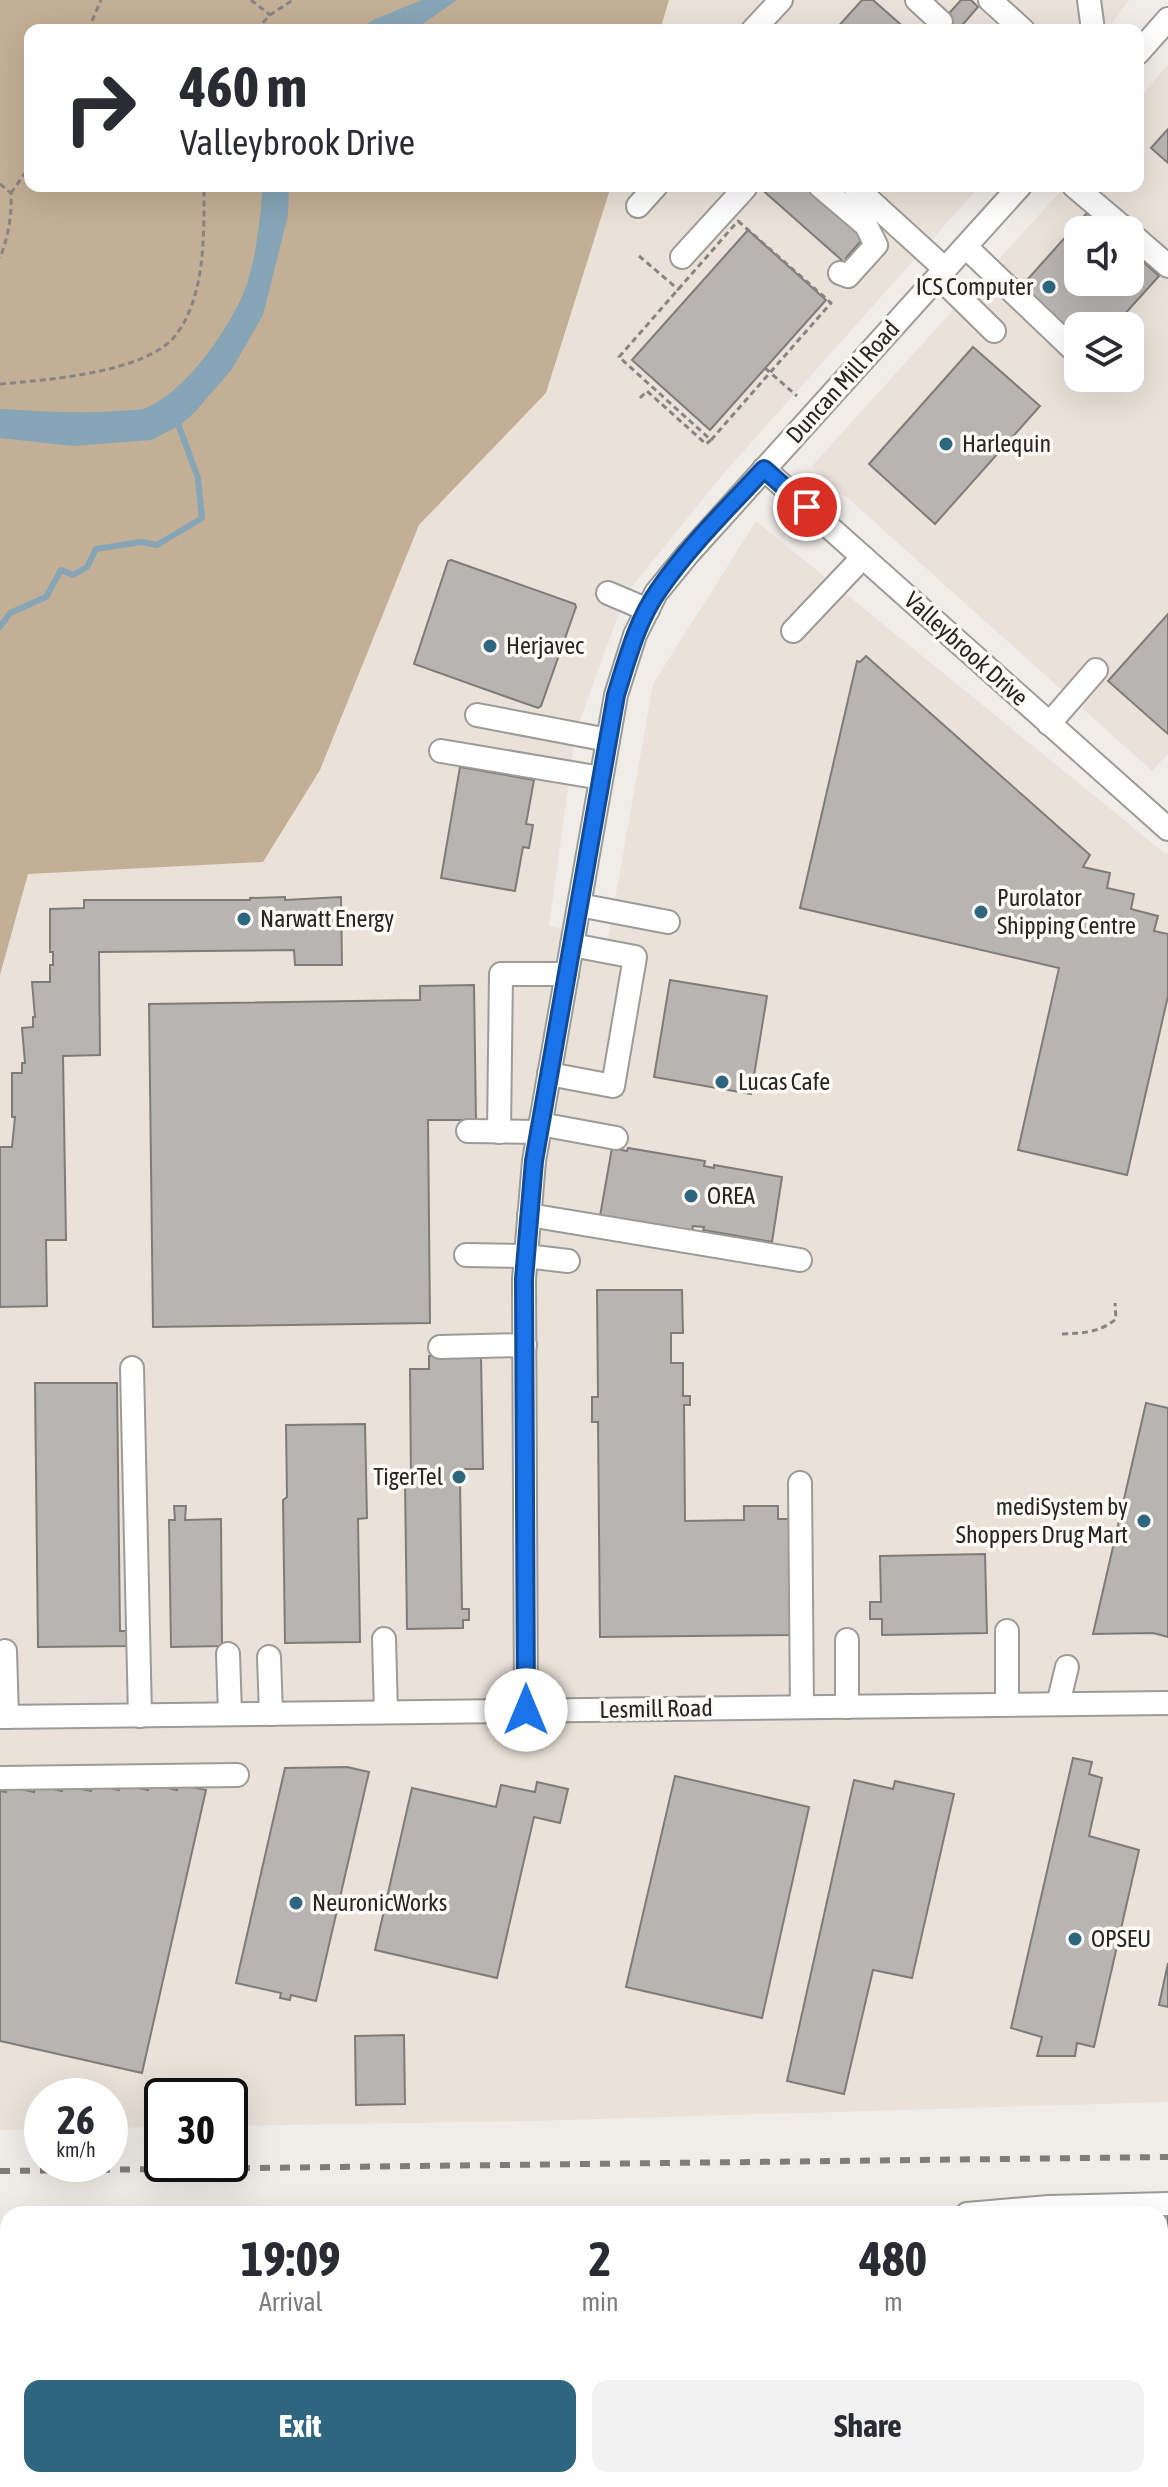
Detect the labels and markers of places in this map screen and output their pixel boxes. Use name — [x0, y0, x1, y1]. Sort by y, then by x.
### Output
place label: ICS Computer — [916, 273, 1034, 300]
marker: ICS Computer — [1040, 278, 1058, 296]
place label: Harlequin — [962, 430, 1051, 457]
marker: Harlequin — [937, 435, 955, 453]
pin — [773, 473, 841, 541]
place label: Herjavec — [506, 632, 584, 659]
marker: Herjavec — [481, 637, 499, 655]
place label: Purolator Shipping Centre — [997, 884, 1136, 939]
marker: Purolator Shipping Centre — [972, 903, 990, 921]
place label: Narwatt Energy — [260, 905, 394, 932]
marker: Narwatt Energy — [235, 910, 253, 928]
place label: Lucas Cafe — [738, 1068, 830, 1095]
marker: Lucas Cafe — [713, 1073, 731, 1091]
place label: OREA — [707, 1182, 755, 1209]
marker: OREA — [682, 1187, 700, 1205]
place label: TigerTel — [373, 1463, 444, 1490]
marker: TigerTel — [450, 1468, 468, 1486]
place label: mediSystem by Shoppers Drug Mart — [956, 1493, 1128, 1548]
marker: mediSystem by Shoppers Drug Mart — [1135, 1512, 1153, 1530]
place label: NeuronicWorks — [312, 1889, 447, 1916]
marker: NeuronicWorks — [287, 1894, 305, 1912]
place label: OPSEU — [1091, 1925, 1151, 1952]
marker: OPSEU — [1066, 1930, 1084, 1948]

